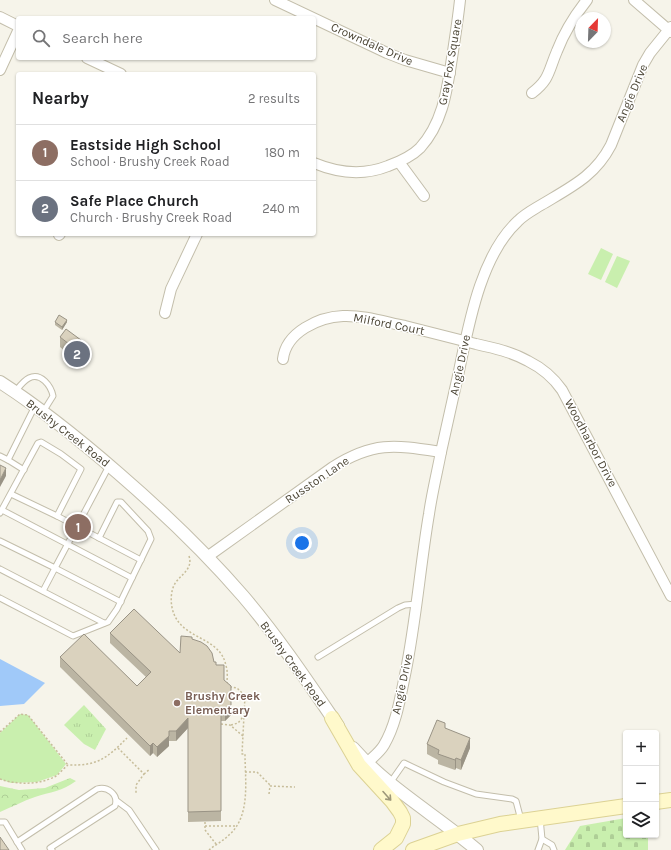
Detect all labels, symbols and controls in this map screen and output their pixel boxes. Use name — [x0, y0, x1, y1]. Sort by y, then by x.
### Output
north arrow — [575, 12, 611, 48]
search box — [16, 16, 316, 60]
street label: Gray Fox Square — [436, 18, 464, 106]
street label: Crowndale Drive — [329, 20, 415, 68]
icon: search — [30, 27, 52, 49]
text: Search here — [62, 29, 143, 47]
street label: Angie Drive — [614, 62, 650, 124]
text: Nearby — [32, 88, 89, 108]
text: 2 results — [248, 91, 300, 106]
text: Eastside High School — [70, 136, 221, 154]
text: 1 — [43, 145, 47, 160]
text: 180 m — [265, 145, 300, 160]
text: School · Brushy Creek Road — [70, 154, 230, 169]
text: Safe Place Church — [70, 192, 199, 210]
text: 2 — [41, 201, 49, 216]
text: 240 m — [262, 201, 300, 216]
text: Church · Brushy Creek Road — [70, 210, 232, 225]
street label: Milford Court — [352, 310, 426, 338]
street label: Angie Drive — [447, 333, 473, 397]
pin: 2 — [64, 339, 90, 369]
street label: Brushy Creek Road — [23, 396, 113, 470]
street label: Woodharbor Drive — [562, 397, 620, 489]
street label: Russton Lane — [282, 454, 352, 506]
pin: 1 — [65, 512, 91, 542]
your location — [292, 533, 312, 553]
street label: Brushy Creek Road — [257, 618, 329, 710]
street label: Angie Drive — [389, 652, 415, 716]
place label: Brushy Creek Elementary — [185, 689, 260, 717]
marker: Brushy Creek Elementary — [172, 698, 182, 708]
map controls — [623, 730, 659, 838]
button: + — [623, 730, 659, 766]
button: − — [623, 766, 659, 802]
one-way arrow — [382, 790, 391, 800]
button: layers — [623, 802, 659, 838]

